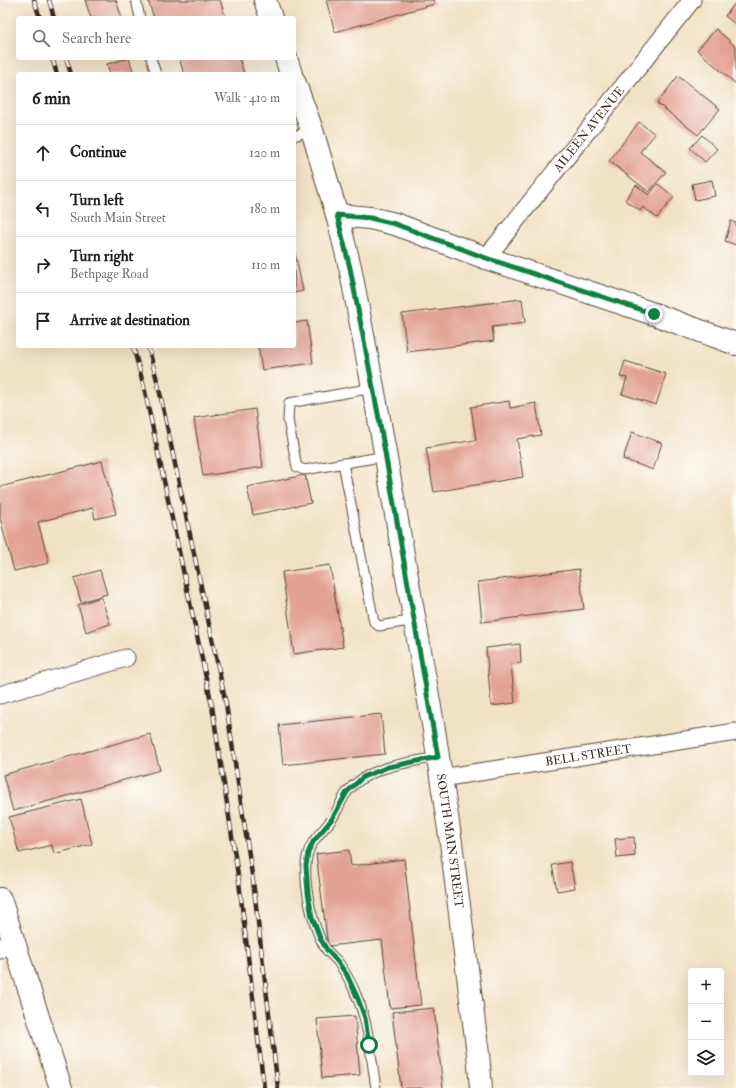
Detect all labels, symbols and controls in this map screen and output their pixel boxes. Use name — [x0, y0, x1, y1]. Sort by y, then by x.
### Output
search box — [16, 16, 296, 60]
icon: search — [30, 27, 52, 49]
text: Search here — [62, 29, 131, 48]
street label: AILEEN AVENUE — [550, 83, 628, 176]
text: 6 min — [32, 88, 71, 109]
text: Walk · 410 m — [214, 90, 280, 106]
icon: ahead — [32, 142, 54, 164]
text: Continue — [70, 143, 126, 162]
text: 120 m — [249, 145, 280, 161]
text: Turn left — [70, 191, 124, 210]
icon: left — [32, 198, 54, 220]
text: 180 m — [250, 201, 280, 217]
text: South Main Street — [70, 210, 166, 226]
text: Turn right — [70, 247, 133, 266]
icon: right — [32, 254, 54, 276]
text: 110 m — [251, 257, 280, 273]
text: Bethpage Road — [70, 266, 149, 282]
route end — [645, 305, 663, 323]
icon: arrive — [32, 310, 54, 332]
text: Arrive at destination — [70, 311, 190, 330]
street label: BELL STREET — [544, 741, 632, 769]
street label: SOUTH MAIN STREET — [433, 773, 467, 909]
map controls — [688, 968, 724, 1076]
button: + — [688, 968, 724, 1004]
button: − — [688, 1004, 724, 1040]
route start — [360, 1036, 378, 1054]
button: layers — [688, 1040, 724, 1076]

